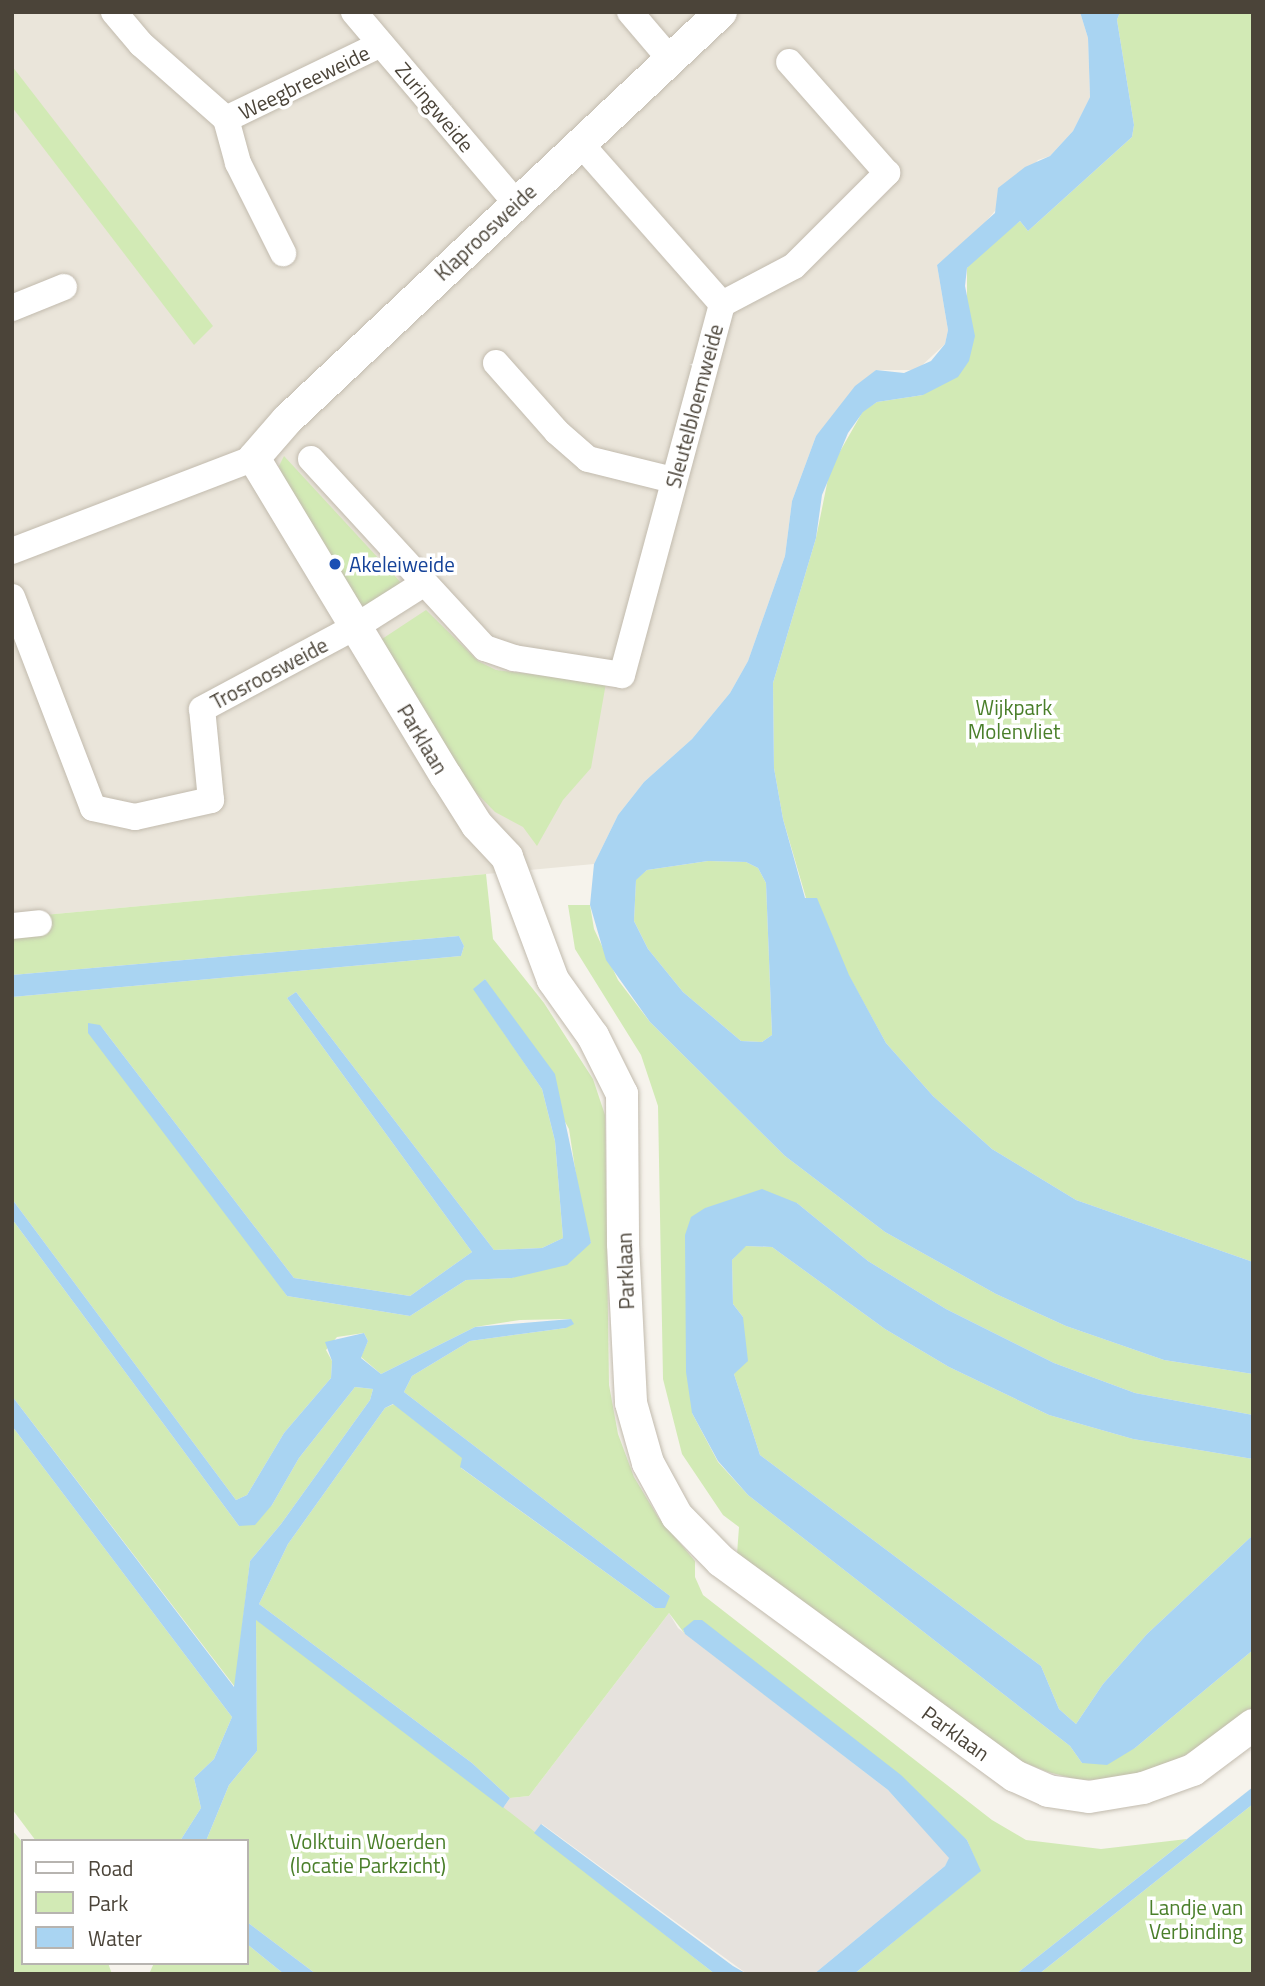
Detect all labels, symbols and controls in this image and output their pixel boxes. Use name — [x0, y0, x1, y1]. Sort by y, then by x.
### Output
street label: Weegbreeweide — [235, 40, 373, 124]
street label: Zuringweide — [390, 57, 480, 157]
street label: Klaproosweide — [429, 178, 541, 286]
street label: Sleutelbloemweide — [660, 321, 728, 491]
place label: Akeleiweide — [349, 551, 455, 577]
marker: Akeleiweide — [327, 556, 343, 572]
street label: Trosroosweide — [206, 632, 332, 714]
park label: Wijkpark Molenvliet — [968, 694, 1060, 744]
street label: Parklaan — [392, 699, 454, 779]
street label: Parklaan — [611, 1232, 639, 1310]
street label: Parklaan — [917, 1700, 995, 1766]
park label: Volktuin Woerden (locatie Parkzicht) — [290, 1828, 446, 1878]
legend — [21, 1839, 248, 1965]
text: Road — [88, 1852, 133, 1884]
text: Park — [88, 1887, 128, 1919]
park label: Landje van Verbinding — [1149, 1894, 1243, 1944]
text: Water — [88, 1922, 142, 1954]

